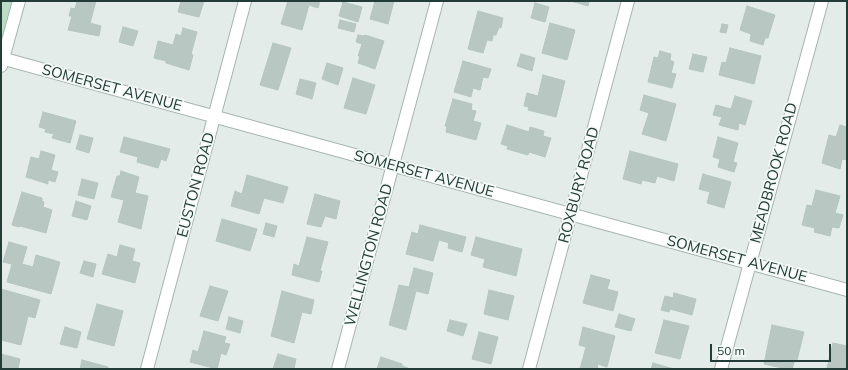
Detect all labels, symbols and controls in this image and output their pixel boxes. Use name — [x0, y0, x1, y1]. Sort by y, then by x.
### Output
street label: SOMERSET AVENUE — [40, 61, 184, 115]
street label: MEADBROOK ROAD — [747, 101, 801, 245]
street label: ROXBURY ROAD — [555, 125, 603, 245]
street label: EUSTON ROAD — [173, 131, 219, 239]
street label: SOMERSET AVENUE — [352, 147, 496, 201]
street label: WELLINGTON ROAD — [341, 182, 397, 328]
street label: SOMERSET AVENUE — [665, 232, 809, 286]
scale bar — [712, 336, 833, 362]
text: 50 m — [717, 343, 745, 358]

